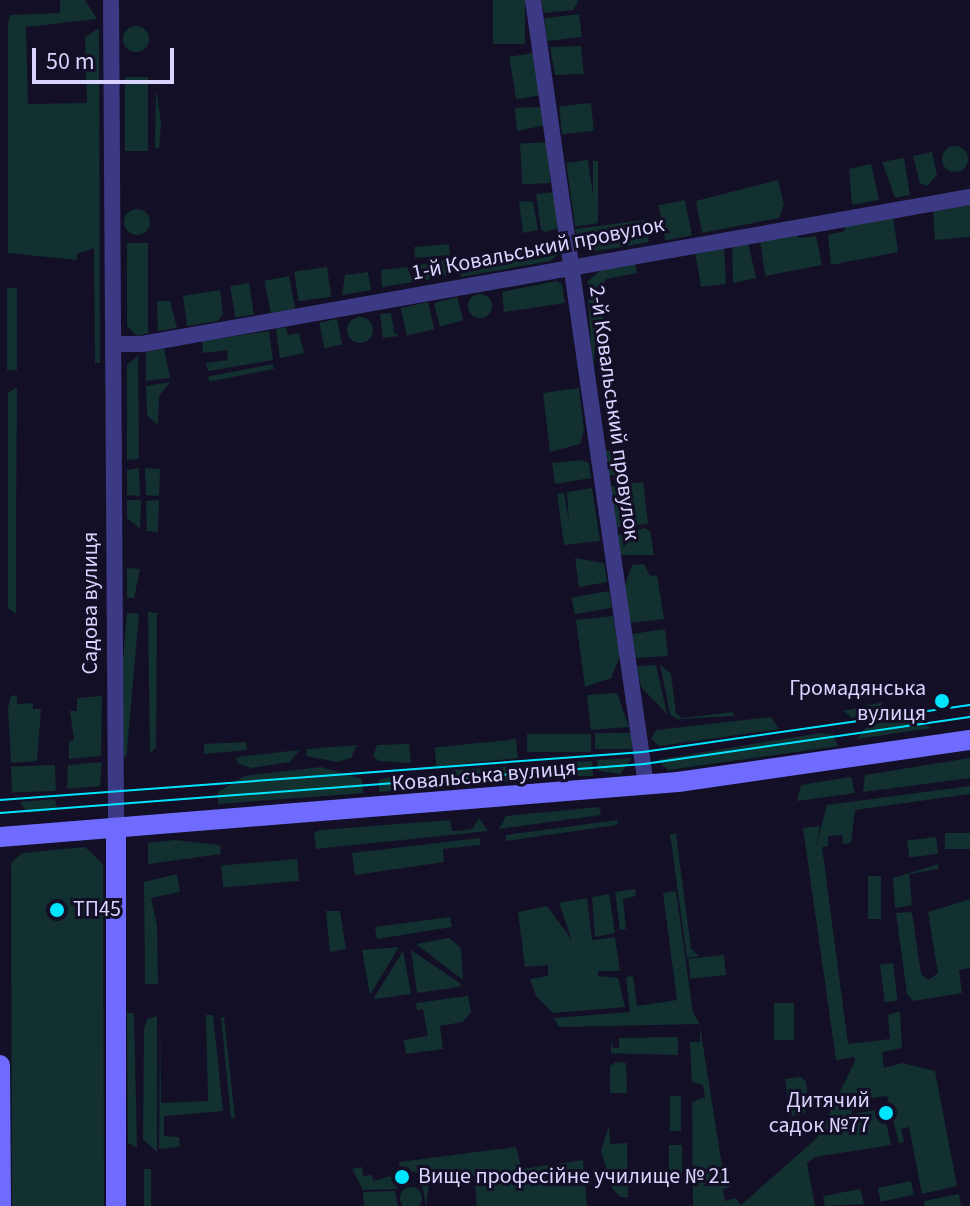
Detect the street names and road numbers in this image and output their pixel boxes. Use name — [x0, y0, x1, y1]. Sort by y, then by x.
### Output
street label: 1-й Ковальський провулок — [409, 212, 667, 286]
street label: 2-й Ковальський провулок — [583, 284, 645, 542]
street label: Садова вулиця — [78, 532, 104, 674]
street label: Ковальська вулиця — [391, 755, 577, 797]

